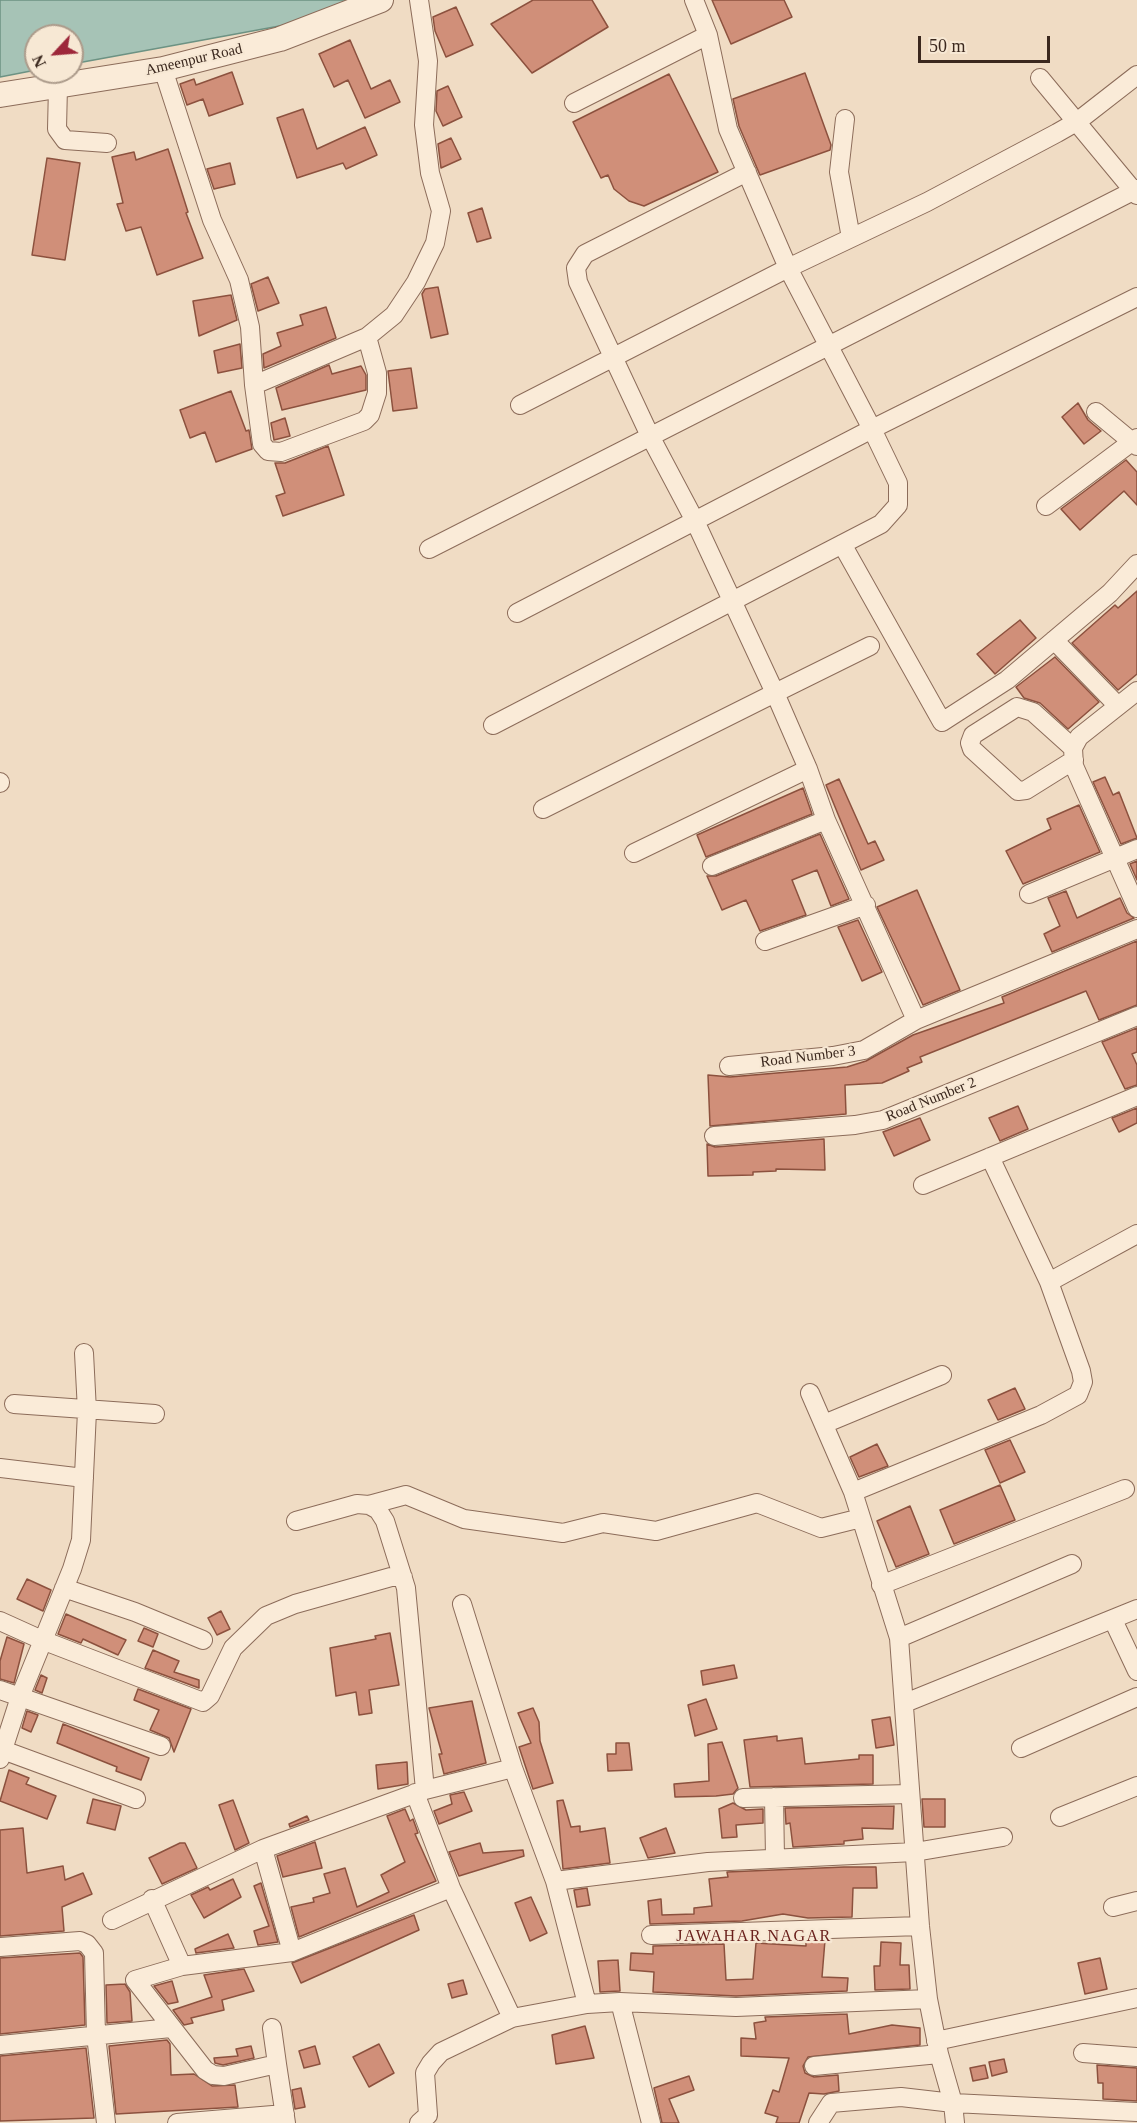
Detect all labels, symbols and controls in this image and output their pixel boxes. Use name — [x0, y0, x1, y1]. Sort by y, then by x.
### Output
north arrow — [24, 24, 84, 84]
scale bar — [921, 24, 1053, 62]
text: 50 m — [929, 36, 966, 56]
street label: Ameenpur Road — [144, 40, 244, 80]
text: N — [29, 52, 49, 70]
street label: Road Number 3 — [759, 1042, 857, 1072]
street label: Road Number 2 — [883, 1074, 979, 1126]
district label: JAWAHAR NAGAR — [676, 1927, 832, 1947]

